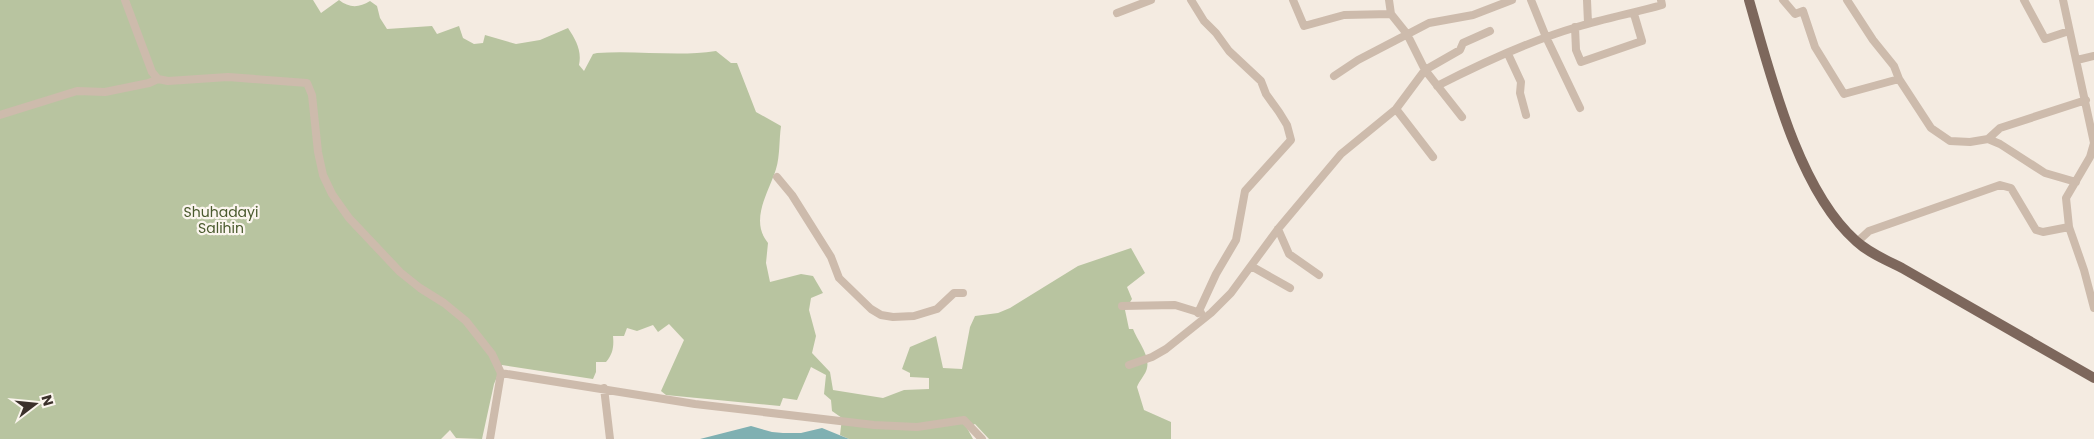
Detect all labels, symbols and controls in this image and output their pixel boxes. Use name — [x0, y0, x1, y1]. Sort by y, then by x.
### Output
park label: Shuhadayi Salihin — [184, 202, 258, 238]
north arrow — [10, 379, 60, 429]
text: N — [36, 393, 59, 408]

